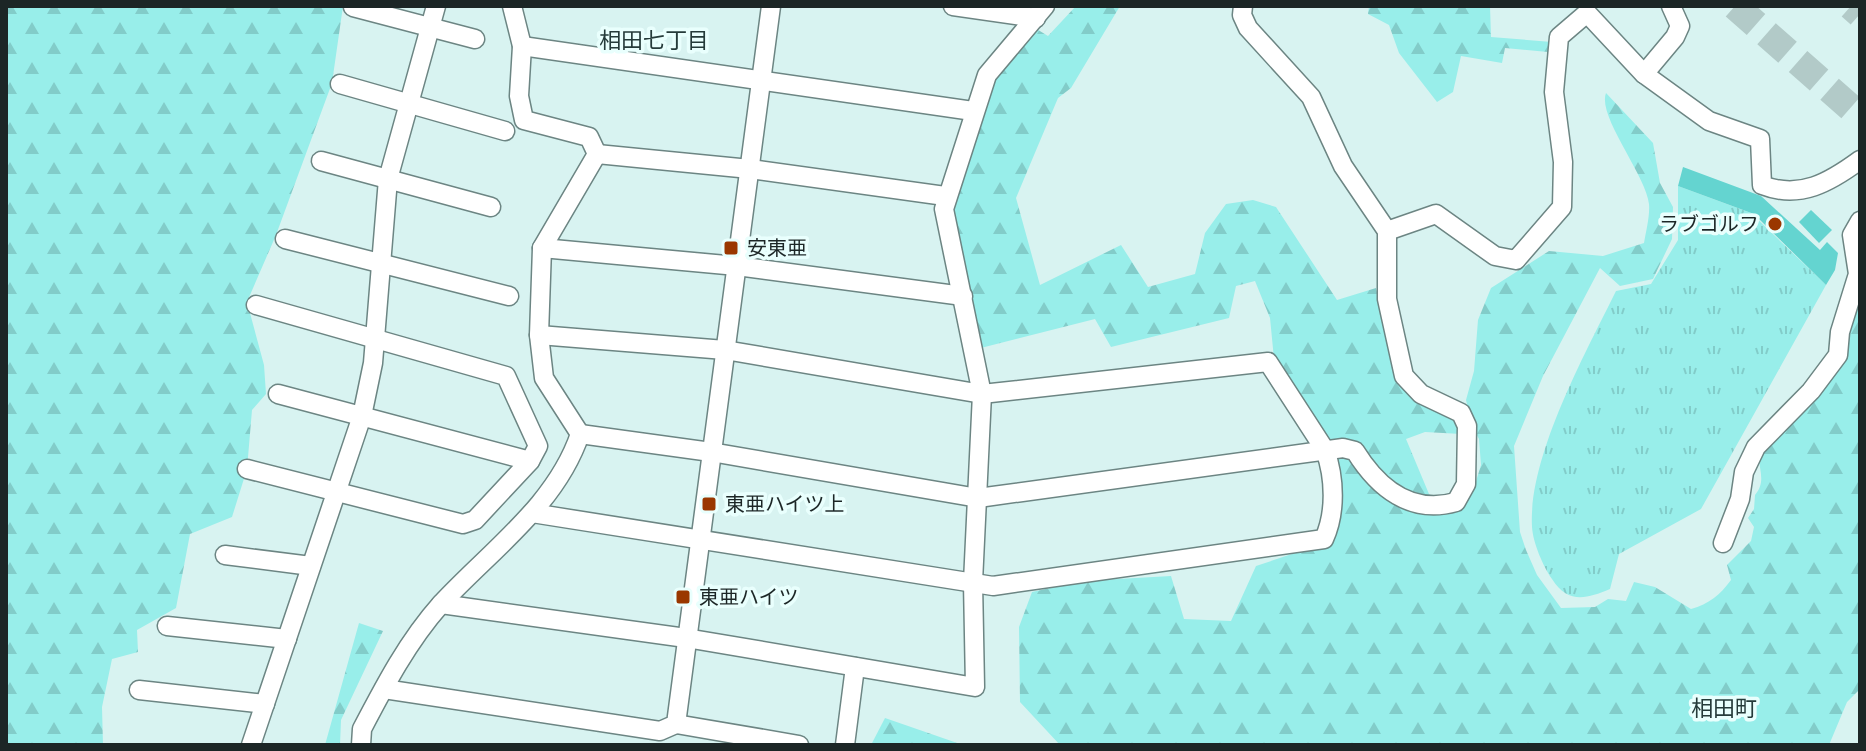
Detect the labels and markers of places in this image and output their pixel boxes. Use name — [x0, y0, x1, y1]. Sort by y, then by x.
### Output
place label: ラブゴルフ — [1659, 212, 1759, 236]
marker: ラブゴルフ — [1766, 215, 1784, 233]
place label: 安東亜 — [747, 236, 807, 260]
marker: 安東亜 — [722, 239, 740, 257]
place label: 東亜ハイツ上 — [725, 492, 845, 516]
marker: 東亜ハイツ上 — [700, 495, 718, 513]
place label: 東亜ハイツ — [699, 585, 799, 609]
marker: 東亜ハイツ — [674, 588, 692, 606]

